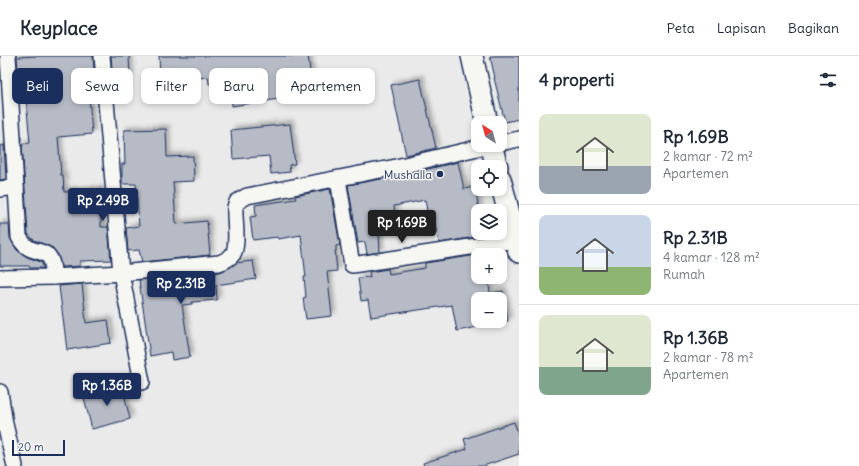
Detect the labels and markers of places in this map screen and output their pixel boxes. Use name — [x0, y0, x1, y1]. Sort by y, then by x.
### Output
place label: Mushalla — [384, 167, 432, 182]
marker: Mushalla — [435, 169, 445, 179]
pin: Rp 2.49B — [62, 188, 144, 222]
pin: Rp 1.69B — [361, 210, 443, 244]
pin: Rp 2.31B — [140, 271, 222, 305]
pin: Rp 1.36B — [66, 373, 148, 407]

